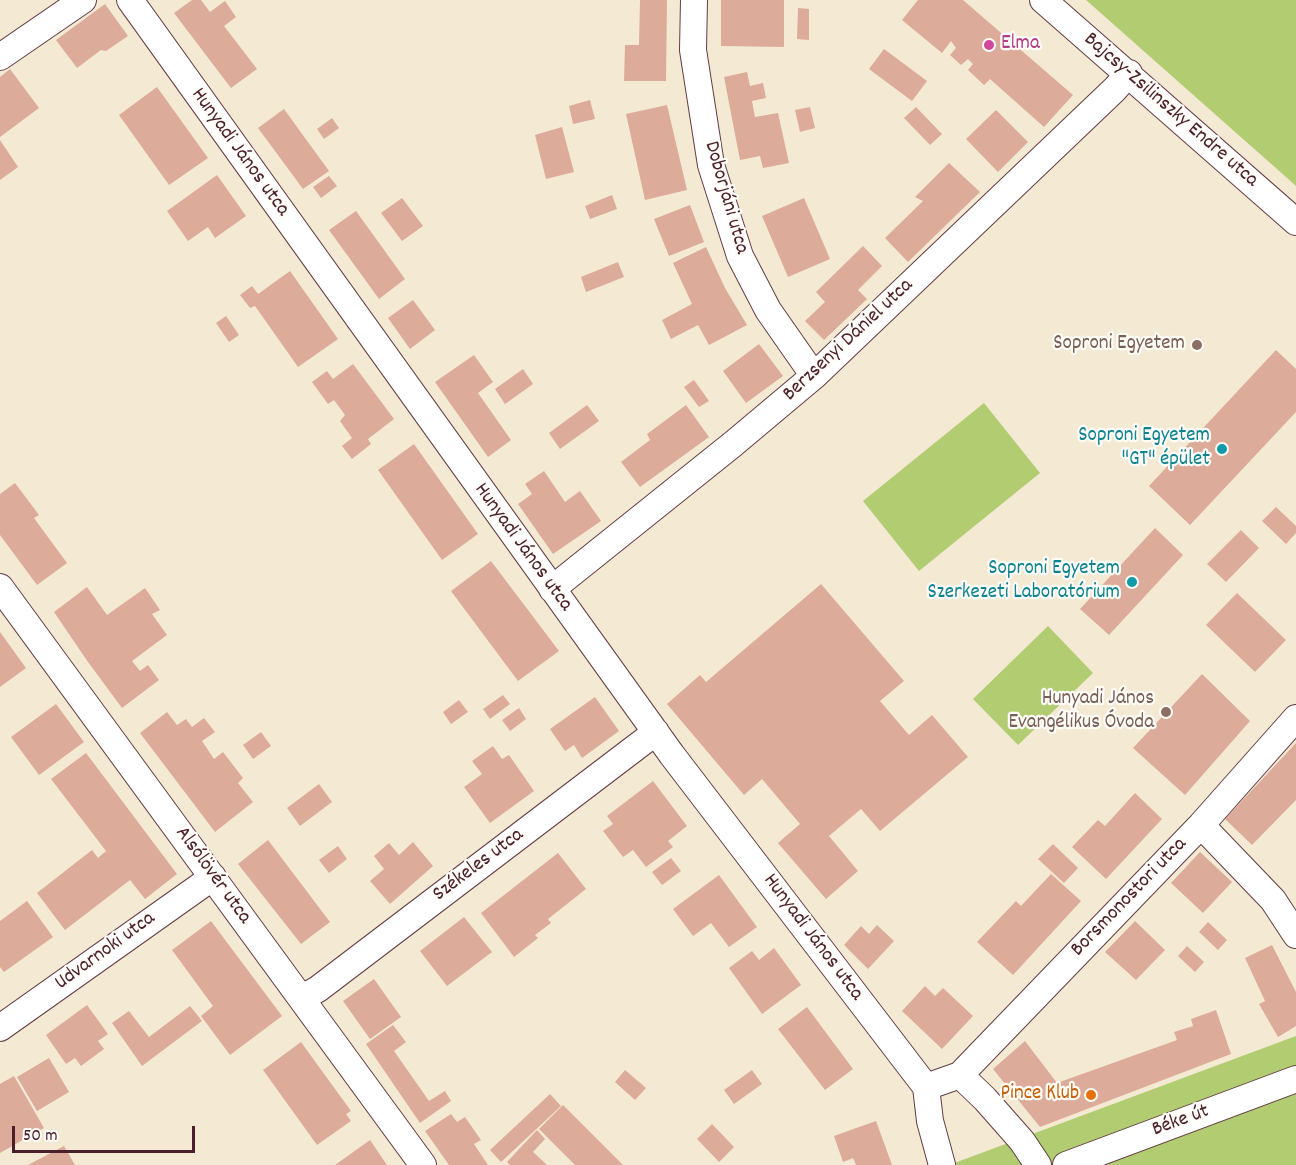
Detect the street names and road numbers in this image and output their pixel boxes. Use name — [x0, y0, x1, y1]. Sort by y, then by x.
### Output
street label: Bajcsy-Zsilinszky Endre utca — [1077, 28, 1263, 194]
street label: Hunyadi János utca — [184, 84, 294, 222]
street label: Doborjáni utca — [697, 139, 753, 257]
street label: Berzsenyi Dániel utca — [779, 274, 919, 408]
street label: Hunyadi János utca — [467, 479, 577, 617]
street label: Alsólövér utca — [168, 822, 256, 930]
street label: Székeles utca — [429, 824, 529, 908]
street label: Borsmonostori utca — [1067, 833, 1193, 963]
street label: Hunyadi János utca — [756, 870, 868, 1006]
street label: Udvarnoki utca — [51, 907, 161, 997]
street label: Béke út — [1149, 1100, 1213, 1144]

